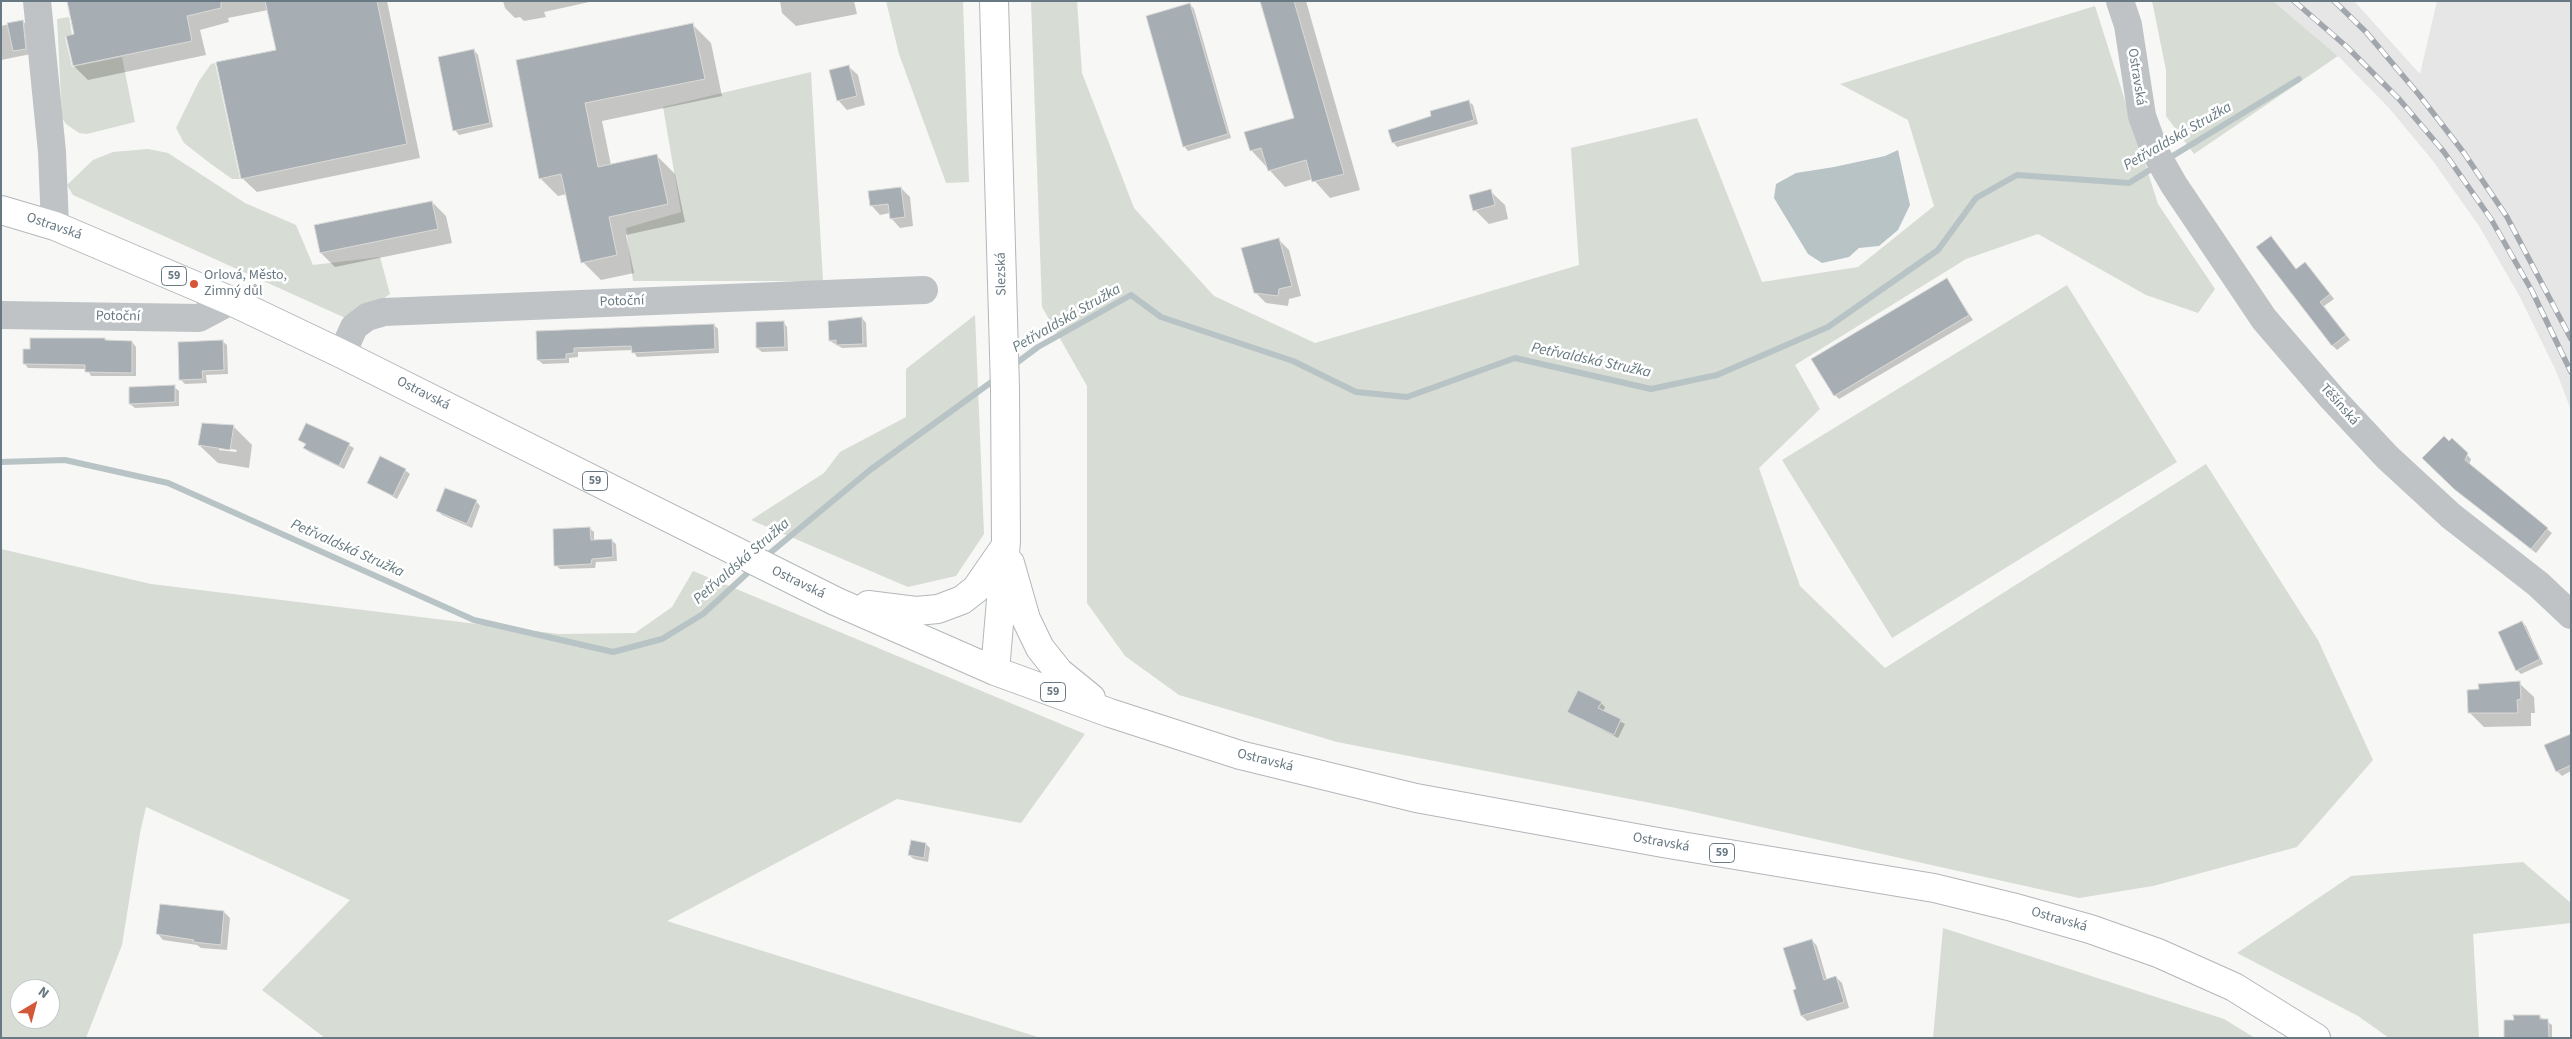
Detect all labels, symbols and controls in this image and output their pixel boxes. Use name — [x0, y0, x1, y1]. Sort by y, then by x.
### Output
street label: Ostravská — [2123, 47, 2149, 107]
water label: Petřvaldská Stružka — [2121, 99, 2235, 175]
street label: Ostravská — [24, 210, 84, 244]
street label: Slezská — [993, 252, 1011, 296]
road number: 59 — [162, 266, 186, 286]
place label: Orlová, Město, Zimný důl — [204, 268, 287, 300]
marker: Orlová, Město, Zimný důl — [188, 278, 200, 290]
water label: Petřvaldská Stružka — [1010, 281, 1124, 357]
street label: Potoční — [599, 293, 645, 311]
street label: Potoční — [96, 308, 140, 326]
water label: Petřvaldská Stružka — [1529, 340, 1653, 382]
street label: Ostravská — [394, 373, 452, 415]
street label: Těšínská — [2316, 381, 2362, 429]
road number: 59 — [582, 472, 608, 491]
water label: Petřvaldská Stružka — [690, 515, 794, 609]
water label: Petřvaldská Stružka — [288, 516, 406, 582]
street label: Ostravská — [769, 563, 827, 603]
road number: 59 — [1040, 682, 1066, 702]
street label: Ostravská — [1235, 746, 1295, 776]
street label: Ostravská — [1631, 830, 1691, 856]
road number: 59 — [1710, 844, 1734, 862]
street label: Ostravská — [2029, 904, 2089, 936]
north arrow — [10, 979, 60, 1029]
text: N — [34, 982, 53, 1004]

